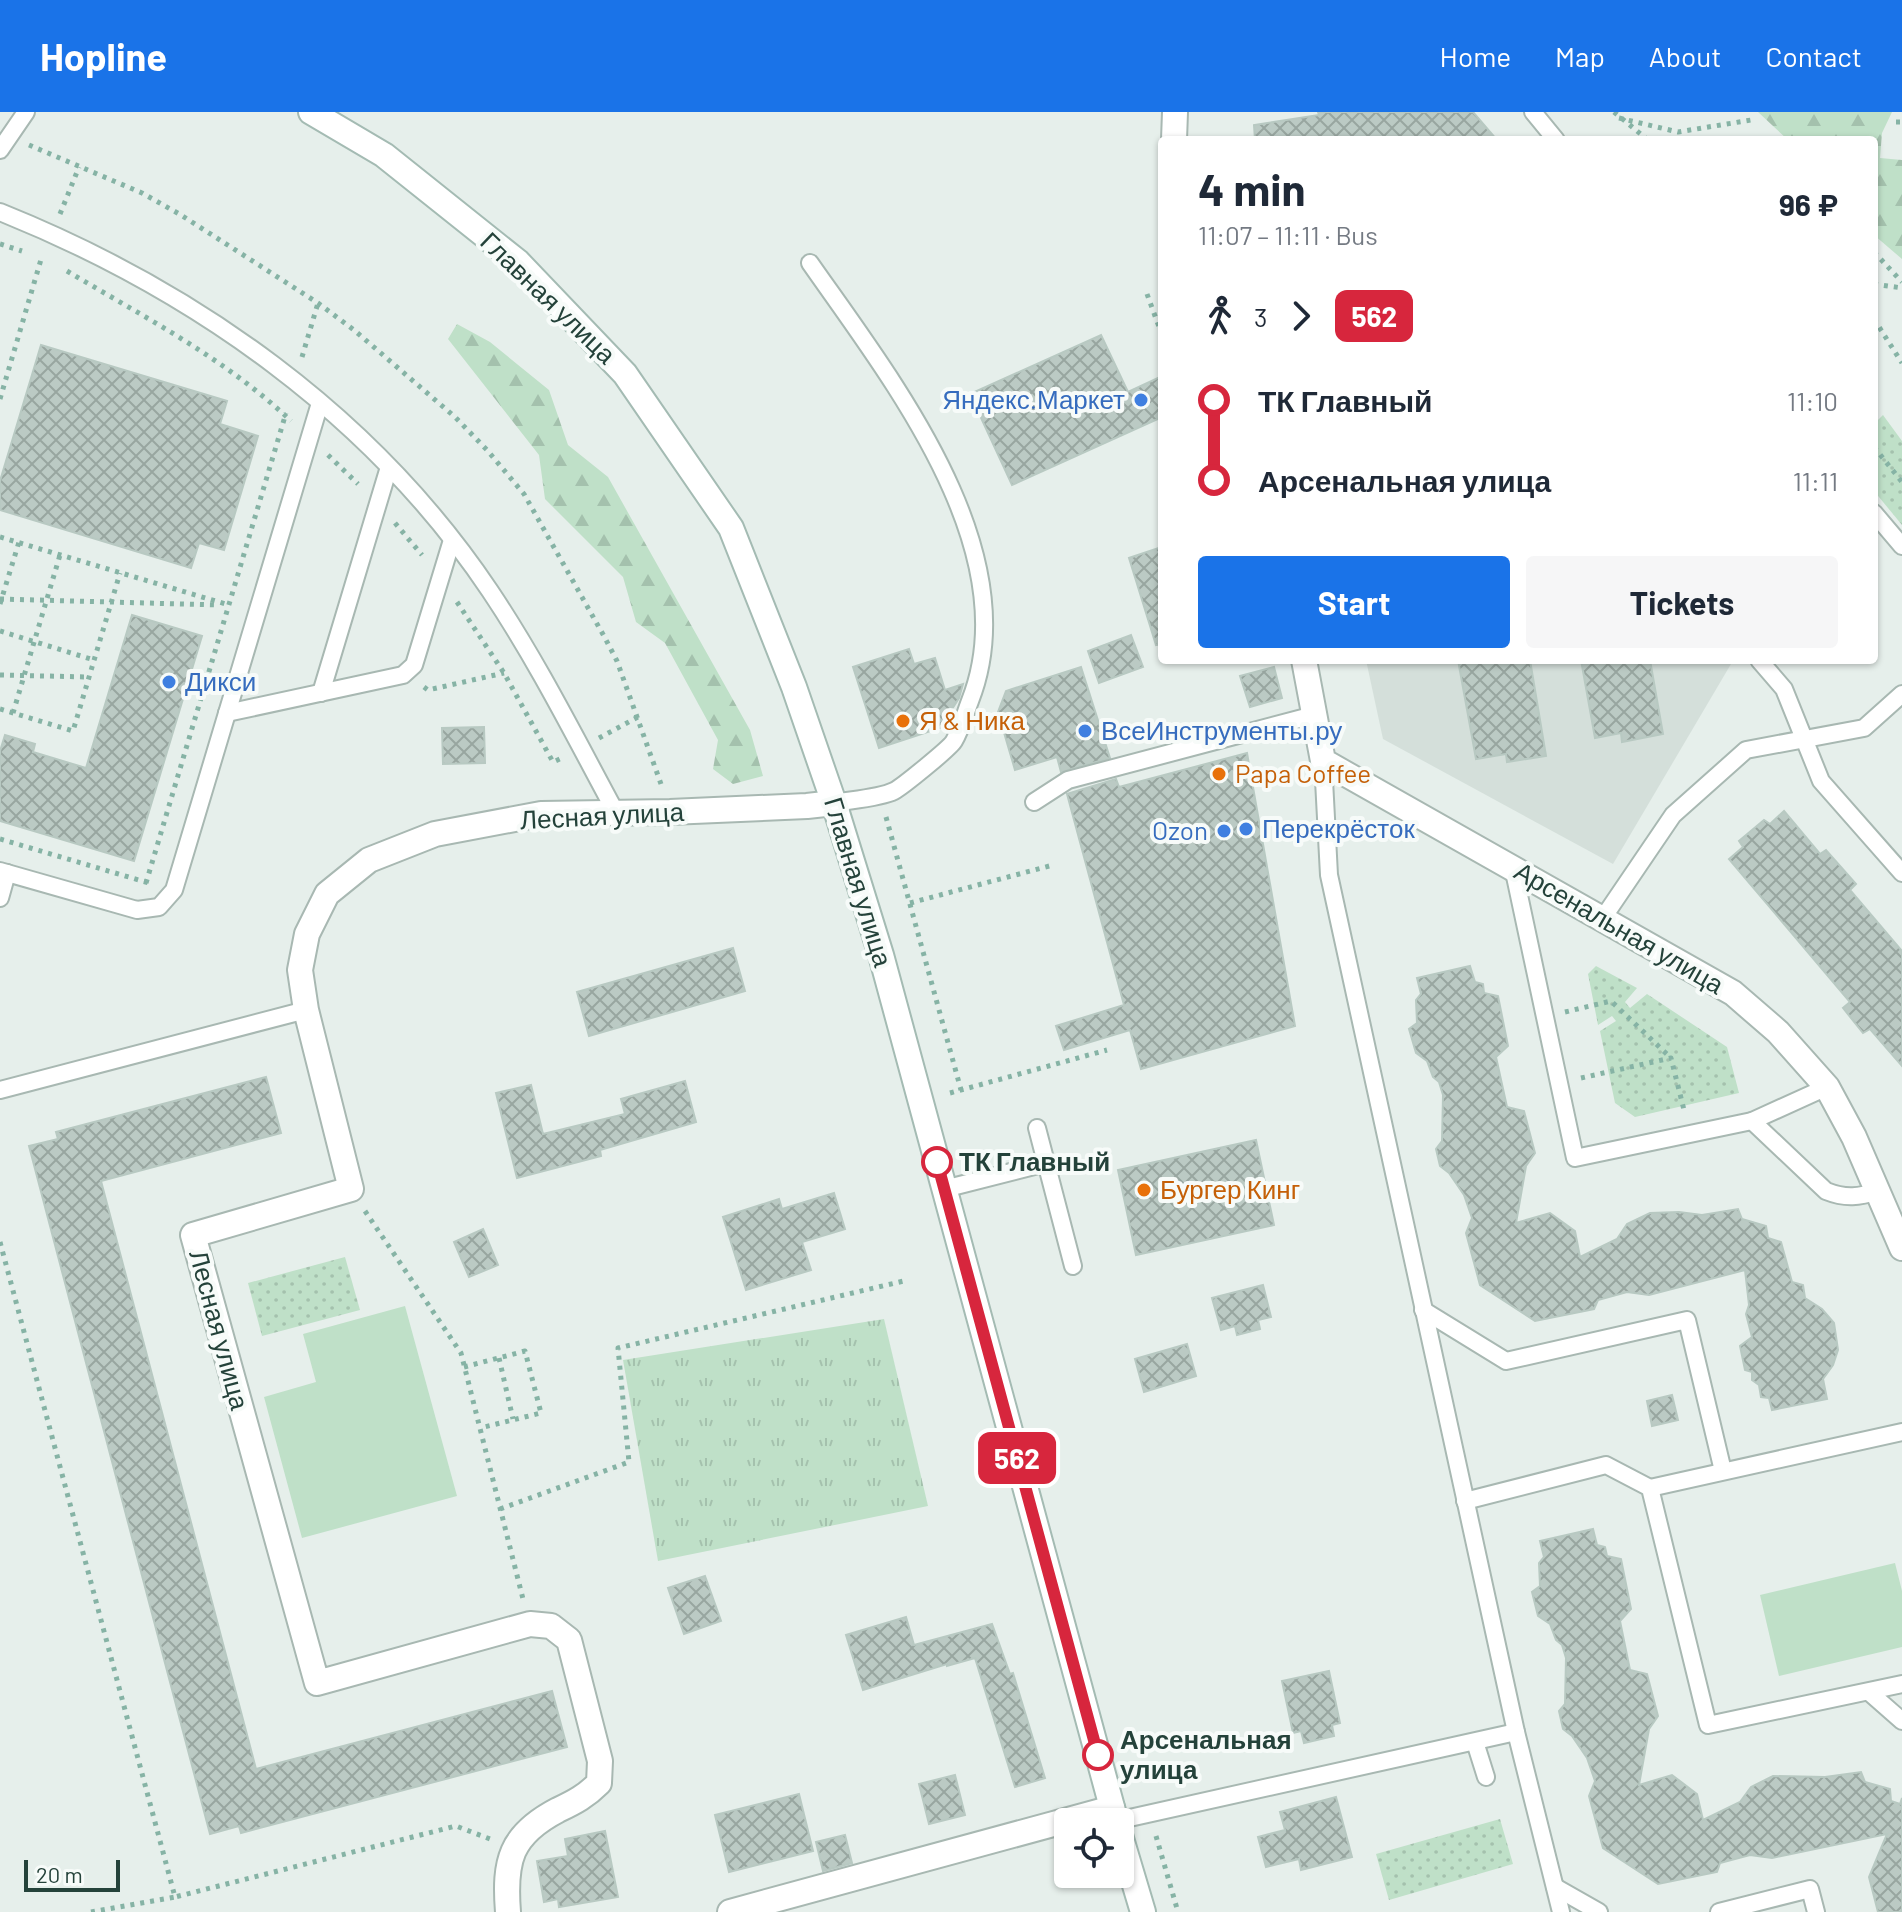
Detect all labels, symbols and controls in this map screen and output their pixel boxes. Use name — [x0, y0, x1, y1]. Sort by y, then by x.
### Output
text: Hopline — [40, 33, 167, 79]
text: Home — [1440, 39, 1511, 73]
text: Map — [1555, 39, 1605, 73]
text: About — [1649, 39, 1721, 73]
text: Contact — [1765, 39, 1862, 73]
text: 4 min — [1198, 162, 1305, 215]
text: 96 ₽ — [1779, 186, 1838, 222]
text: 11:07 – 11:11 · Bus — [1198, 219, 1378, 250]
street label: Главная улица — [475, 225, 623, 369]
icon: walk — [1198, 294, 1242, 338]
icon: forward — [1279, 294, 1323, 338]
text: 562 — [1351, 299, 1397, 333]
text: 3 — [1254, 301, 1267, 332]
text: ТК Главный — [1258, 382, 1433, 418]
place label: Яндекс.Маркет — [942, 383, 1125, 414]
text: 11:10 — [1787, 385, 1838, 416]
marker: Яндекс.Маркет — [1132, 391, 1150, 409]
text: Арсенальная улица — [1258, 462, 1551, 498]
text: 11:11 — [1793, 465, 1838, 496]
button: Start — [1198, 556, 1510, 648]
button: Tickets — [1526, 556, 1838, 648]
place label: Дикси — [185, 665, 256, 696]
marker: Дикси — [160, 673, 178, 691]
place label: Я & Ника — [919, 704, 1026, 735]
marker: Я & Ника — [894, 712, 912, 730]
place label: ВсеИнструменты.ру — [1101, 714, 1342, 745]
marker: ВсеИнструменты.ру — [1076, 722, 1094, 740]
place label: Papa Coffee — [1235, 757, 1371, 788]
marker: Papa Coffee — [1210, 765, 1228, 783]
street label: Главная улица — [819, 793, 900, 971]
street label: Лесная улица — [519, 795, 685, 834]
place label: Перекрёсток — [1262, 812, 1415, 843]
place label: Ozon — [1152, 814, 1208, 845]
marker: Перекрёсток — [1237, 820, 1255, 838]
marker: Ozon — [1215, 822, 1233, 840]
street label: Арсенальная улица — [1510, 854, 1730, 999]
place label: ТК Главный — [959, 1145, 1110, 1176]
marker: ТК Главный — [922, 1147, 952, 1177]
place label: Бургер Кинг — [1160, 1173, 1300, 1204]
marker: Бургер Кинг — [1135, 1181, 1153, 1199]
street label: Лесная улица — [184, 1246, 257, 1413]
line badge: 562 — [971, 1432, 1063, 1484]
text: 562 — [994, 1441, 1040, 1475]
place label: Арсенальная улица — [1120, 1723, 1292, 1784]
marker: Арсенальная улица — [1083, 1740, 1113, 1770]
map controls — [1054, 1808, 1134, 1888]
button: locate — [1054, 1808, 1134, 1888]
scale bar — [24, 1856, 120, 1892]
text: 20 m — [36, 1861, 83, 1887]

